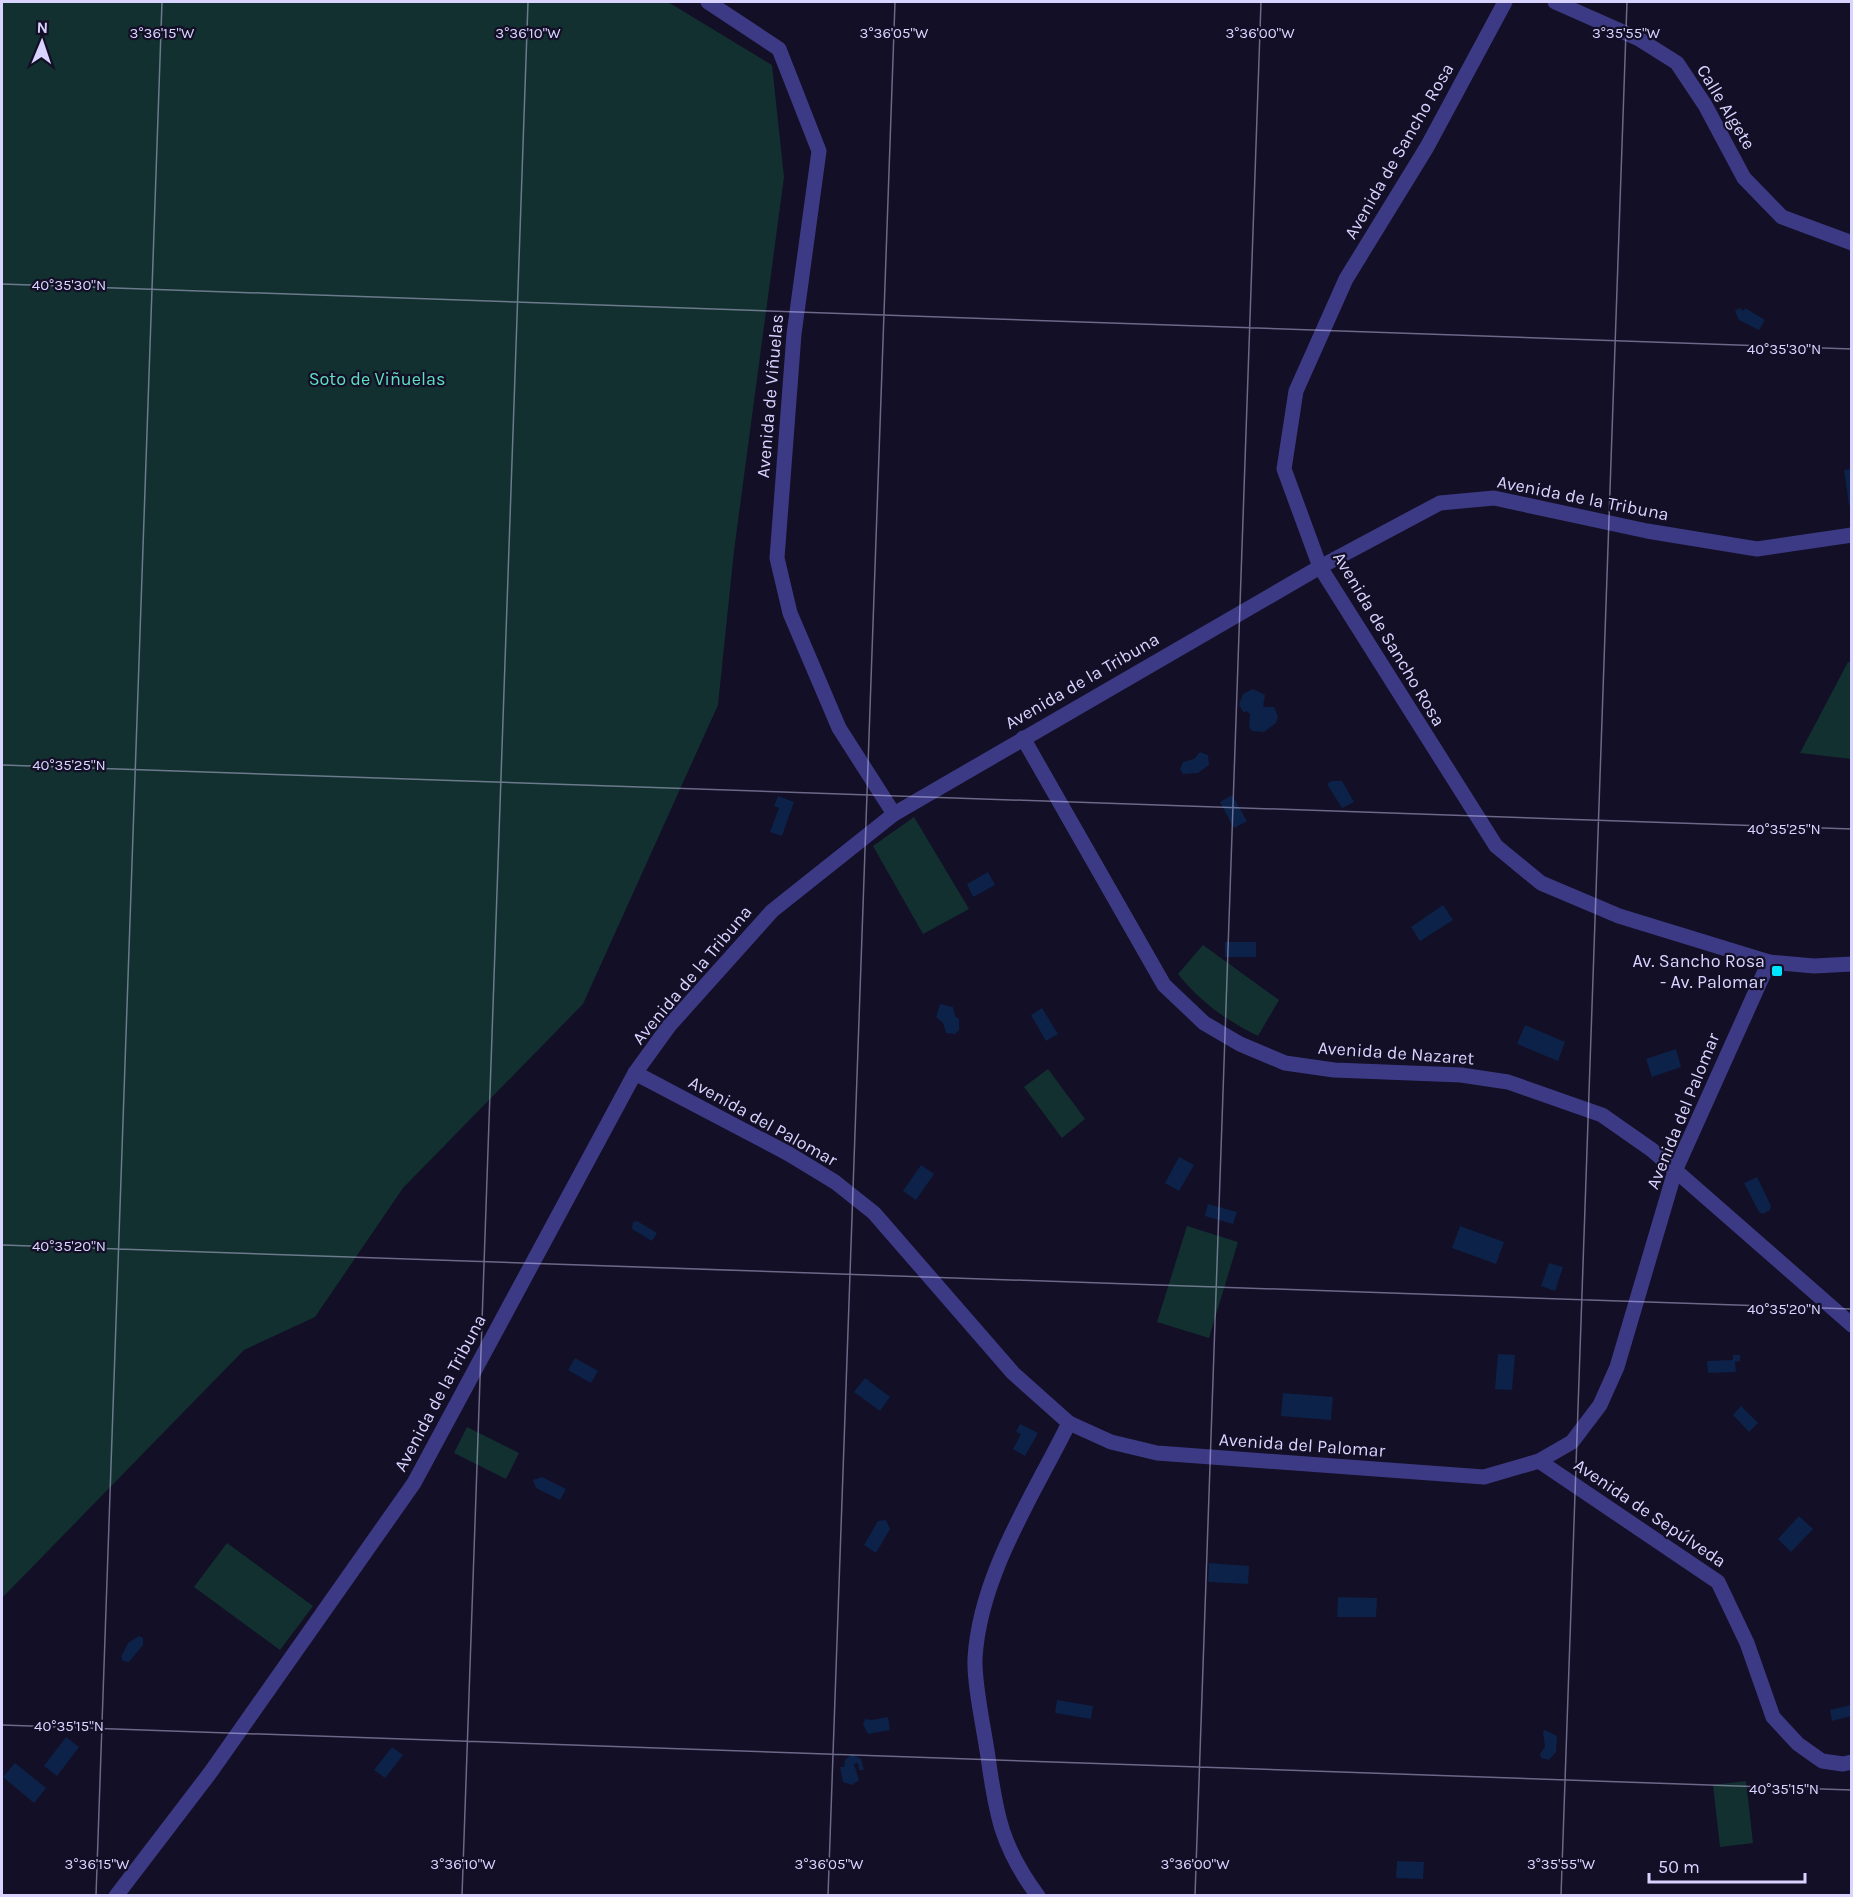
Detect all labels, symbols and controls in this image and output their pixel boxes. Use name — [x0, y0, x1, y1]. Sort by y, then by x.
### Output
north arrow — [12, 12, 72, 72]
text: N — [36, 18, 49, 37]
text: 3°36'15"W — [130, 24, 195, 42]
text: 3°36'10"W — [495, 24, 561, 42]
text: 3°36'05"W — [860, 24, 929, 42]
text: 3°36'00"W — [1225, 24, 1295, 42]
text: 3°35'55"W — [1592, 24, 1661, 42]
street label: Avenida de Sancho Rosa — [1340, 59, 1458, 243]
street label: Calle Algete — [1692, 60, 1760, 154]
text: 40°35'30"N — [32, 276, 106, 294]
street label: Avenida de Viñuelas — [752, 313, 788, 479]
text: 40°35'30"N — [1747, 340, 1821, 358]
park label: Soto de Viñuelas — [309, 368, 445, 390]
street label: Avenida de la Tribuna — [1495, 471, 1671, 525]
street label: Avenida de Sancho Rosa — [1328, 548, 1450, 730]
street label: Avenida de la Tribuna — [1001, 628, 1163, 734]
text: 40°35'25"N — [32, 756, 106, 774]
text: 40°35'25"N — [1747, 820, 1821, 838]
street label: Avenida de la Tribuna — [627, 901, 757, 1049]
place label: Av. Sancho Rosa - Av. Palomar — [1632, 950, 1765, 993]
marker: Av. Sancho Rosa - Av. Palomar — [1770, 964, 1784, 978]
street label: Avenida del Palomar — [1642, 1029, 1725, 1192]
street label: Avenida de Nazaret — [1317, 1037, 1475, 1069]
street label: Avenida del Palomar — [685, 1071, 842, 1171]
text: 40°35'20"N — [32, 1237, 106, 1255]
text: 40°35'20"N — [1747, 1300, 1821, 1318]
street label: Avenida de la Tribuna — [389, 1311, 491, 1475]
street label: Avenida del Palomar — [1218, 1428, 1386, 1462]
street label: Avenida de Sepúlveda — [1570, 1454, 1730, 1572]
text: 40°35'15"N — [34, 1717, 104, 1735]
text: 40°35'15"N — [1749, 1780, 1819, 1798]
scale bar — [1649, 1846, 1805, 1884]
text: 3°36'15"W — [65, 1855, 130, 1873]
text: 3°36'10"W — [430, 1855, 496, 1873]
text: 3°36'05"W — [795, 1855, 864, 1873]
text: 3°36'00"W — [1160, 1855, 1230, 1873]
text: 3°35'55"W — [1527, 1855, 1596, 1873]
text: 50 m — [1658, 1856, 1700, 1878]

